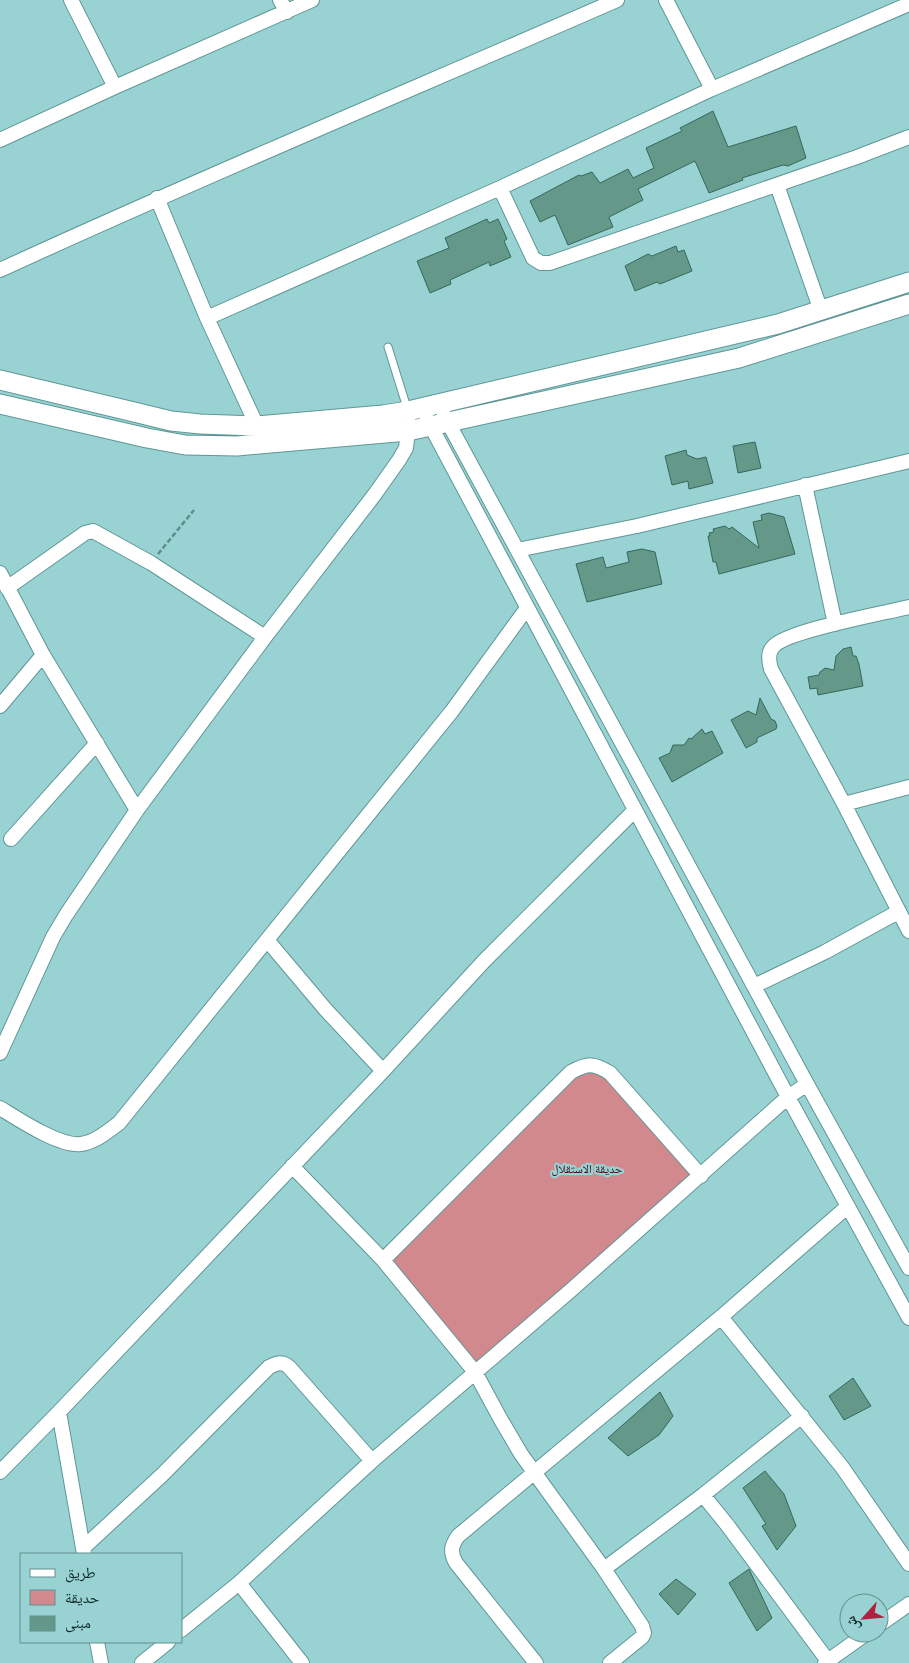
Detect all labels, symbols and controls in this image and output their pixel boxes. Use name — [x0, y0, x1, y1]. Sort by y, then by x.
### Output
park label: حديقة الاستقلال — [551, 1160, 623, 1177]
legend — [20, 1553, 182, 1643]
text: طريق — [65, 1562, 96, 1583]
text: حديقة — [65, 1587, 100, 1607]
north arrow — [839, 1593, 889, 1643]
text: مبنى — [65, 1612, 91, 1633]
text: ش — [840, 1613, 864, 1635]

